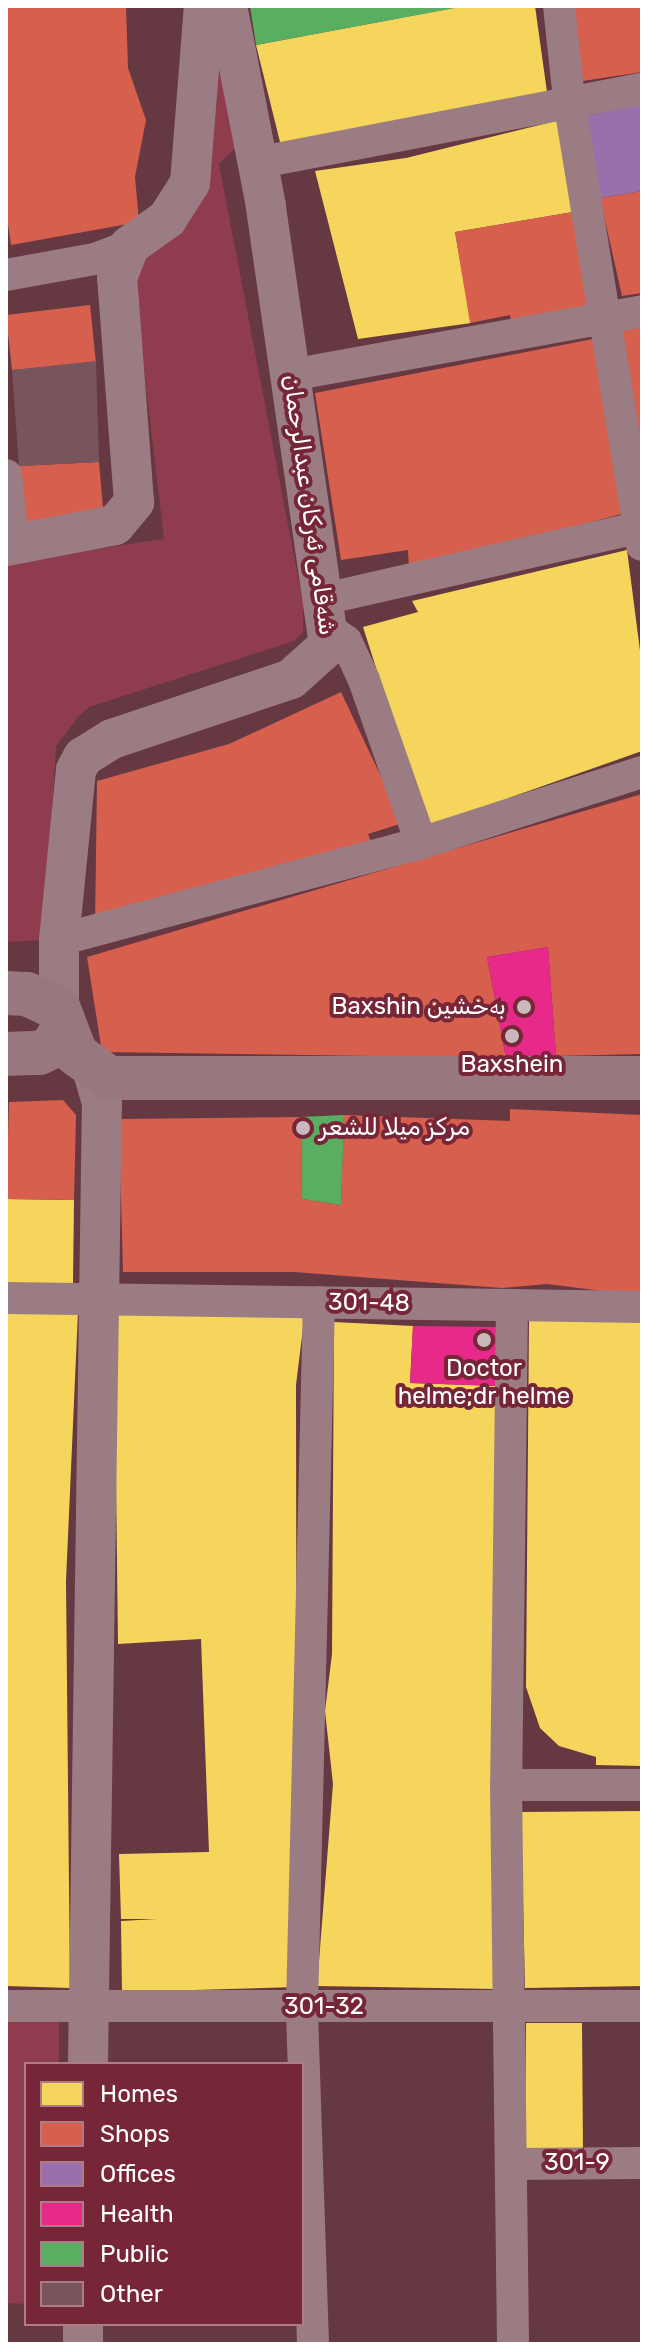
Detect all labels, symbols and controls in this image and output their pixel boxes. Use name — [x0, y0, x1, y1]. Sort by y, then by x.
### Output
street label: شەقامی ئەرکان عبدالرحمان — [276, 373, 342, 637]
place label: Baxshin بەخشین — [332, 993, 506, 1021]
marker: Baxshin بەخشین — [513, 996, 535, 1018]
marker: Baxshein — [501, 1025, 523, 1047]
place label: Baxshein — [461, 1051, 563, 1079]
place label: مركز ميلا للشعر — [319, 1114, 470, 1142]
marker: مركز ميلا للشعر — [294, 1119, 312, 1137]
street label: 301-48 — [328, 1288, 410, 1318]
marker: Doctor helme;dr helme — [473, 1329, 495, 1351]
place label: Doctor helme;dr helme — [397, 1355, 571, 1411]
street label: 301-32 — [284, 1993, 364, 2021]
legend — [24, 2062, 304, 2326]
text: Homes — [100, 2080, 178, 2108]
text: Shops — [100, 2120, 170, 2148]
street label: 301-9 — [544, 2149, 610, 2177]
text: Offices — [100, 2160, 176, 2188]
text: Health — [100, 2200, 174, 2228]
text: Public — [100, 2240, 169, 2268]
text: Other — [100, 2280, 163, 2308]

